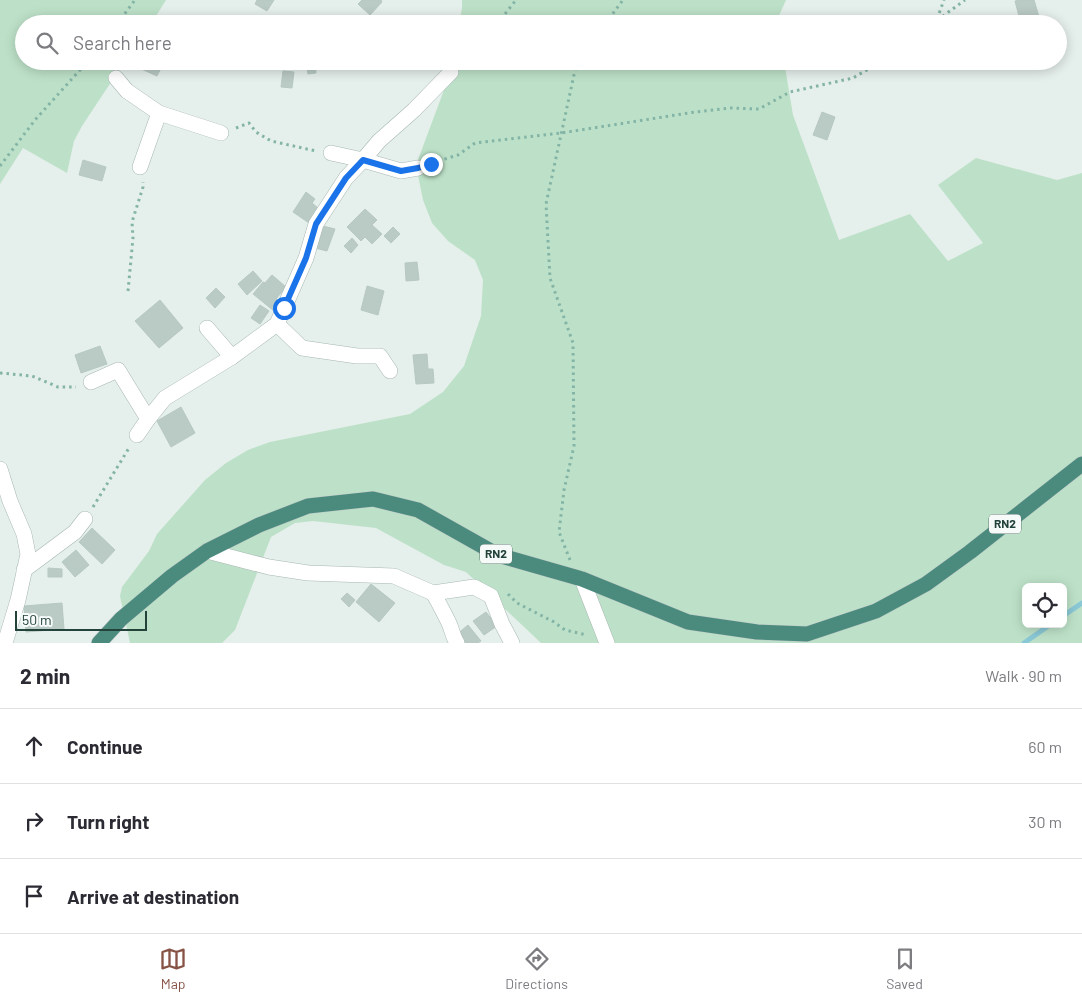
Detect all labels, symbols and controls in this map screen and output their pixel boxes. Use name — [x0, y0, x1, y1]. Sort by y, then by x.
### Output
search box — [15, 15, 1067, 70]
icon: search — [33, 29, 61, 57]
text: Search here — [73, 31, 172, 54]
route end — [420, 153, 443, 176]
route start — [273, 297, 296, 320]
road number: RN2 — [989, 514, 1021, 534]
road number: RN2 — [480, 544, 512, 564]
map controls — [1022, 583, 1067, 628]
button: locate — [1022, 583, 1067, 628]
scale bar — [15, 608, 148, 631]
text: 50 m — [22, 611, 51, 628]
text: 2 min — [20, 663, 70, 688]
text: Walk · 90 m — [985, 666, 1062, 685]
icon: ahead — [20, 732, 48, 760]
text: Continue — [67, 735, 143, 758]
text: 60 m — [1028, 737, 1062, 756]
icon: right — [20, 807, 48, 835]
text: Turn right — [67, 810, 149, 833]
text: 30 m — [1028, 812, 1062, 831]
icon: arrive — [20, 882, 48, 910]
text: Arrive at destination — [67, 885, 239, 908]
tab: Map — [159, 945, 187, 992]
tab: Directions — [505, 945, 568, 992]
tab: Saved — [886, 945, 923, 992]

